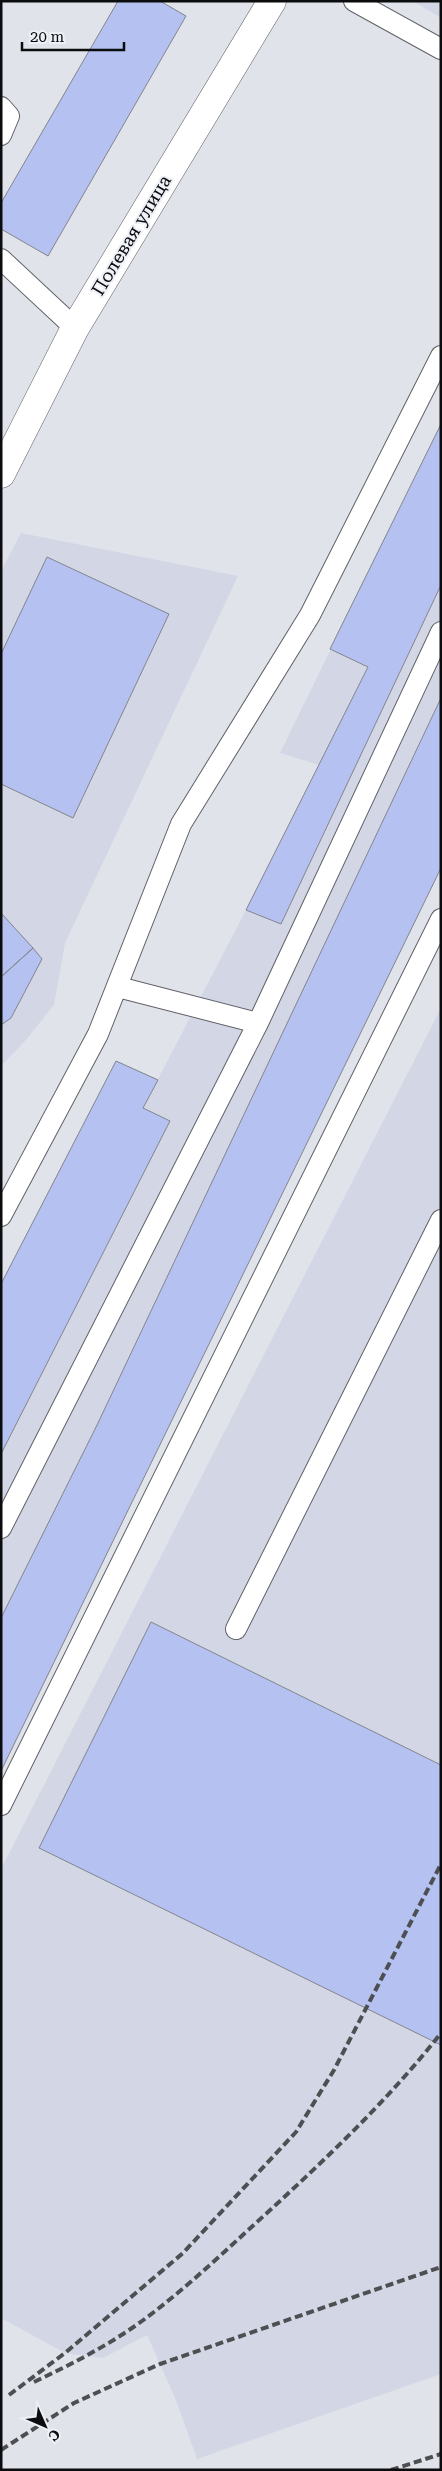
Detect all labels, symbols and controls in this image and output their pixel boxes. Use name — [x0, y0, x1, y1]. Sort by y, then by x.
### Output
scale bar — [22, 20, 125, 52]
text: 20 m — [30, 28, 65, 46]
street label: Полевая улица — [87, 171, 175, 299]
north arrow — [20, 2401, 70, 2451]
text: С — [45, 2426, 63, 2444]

